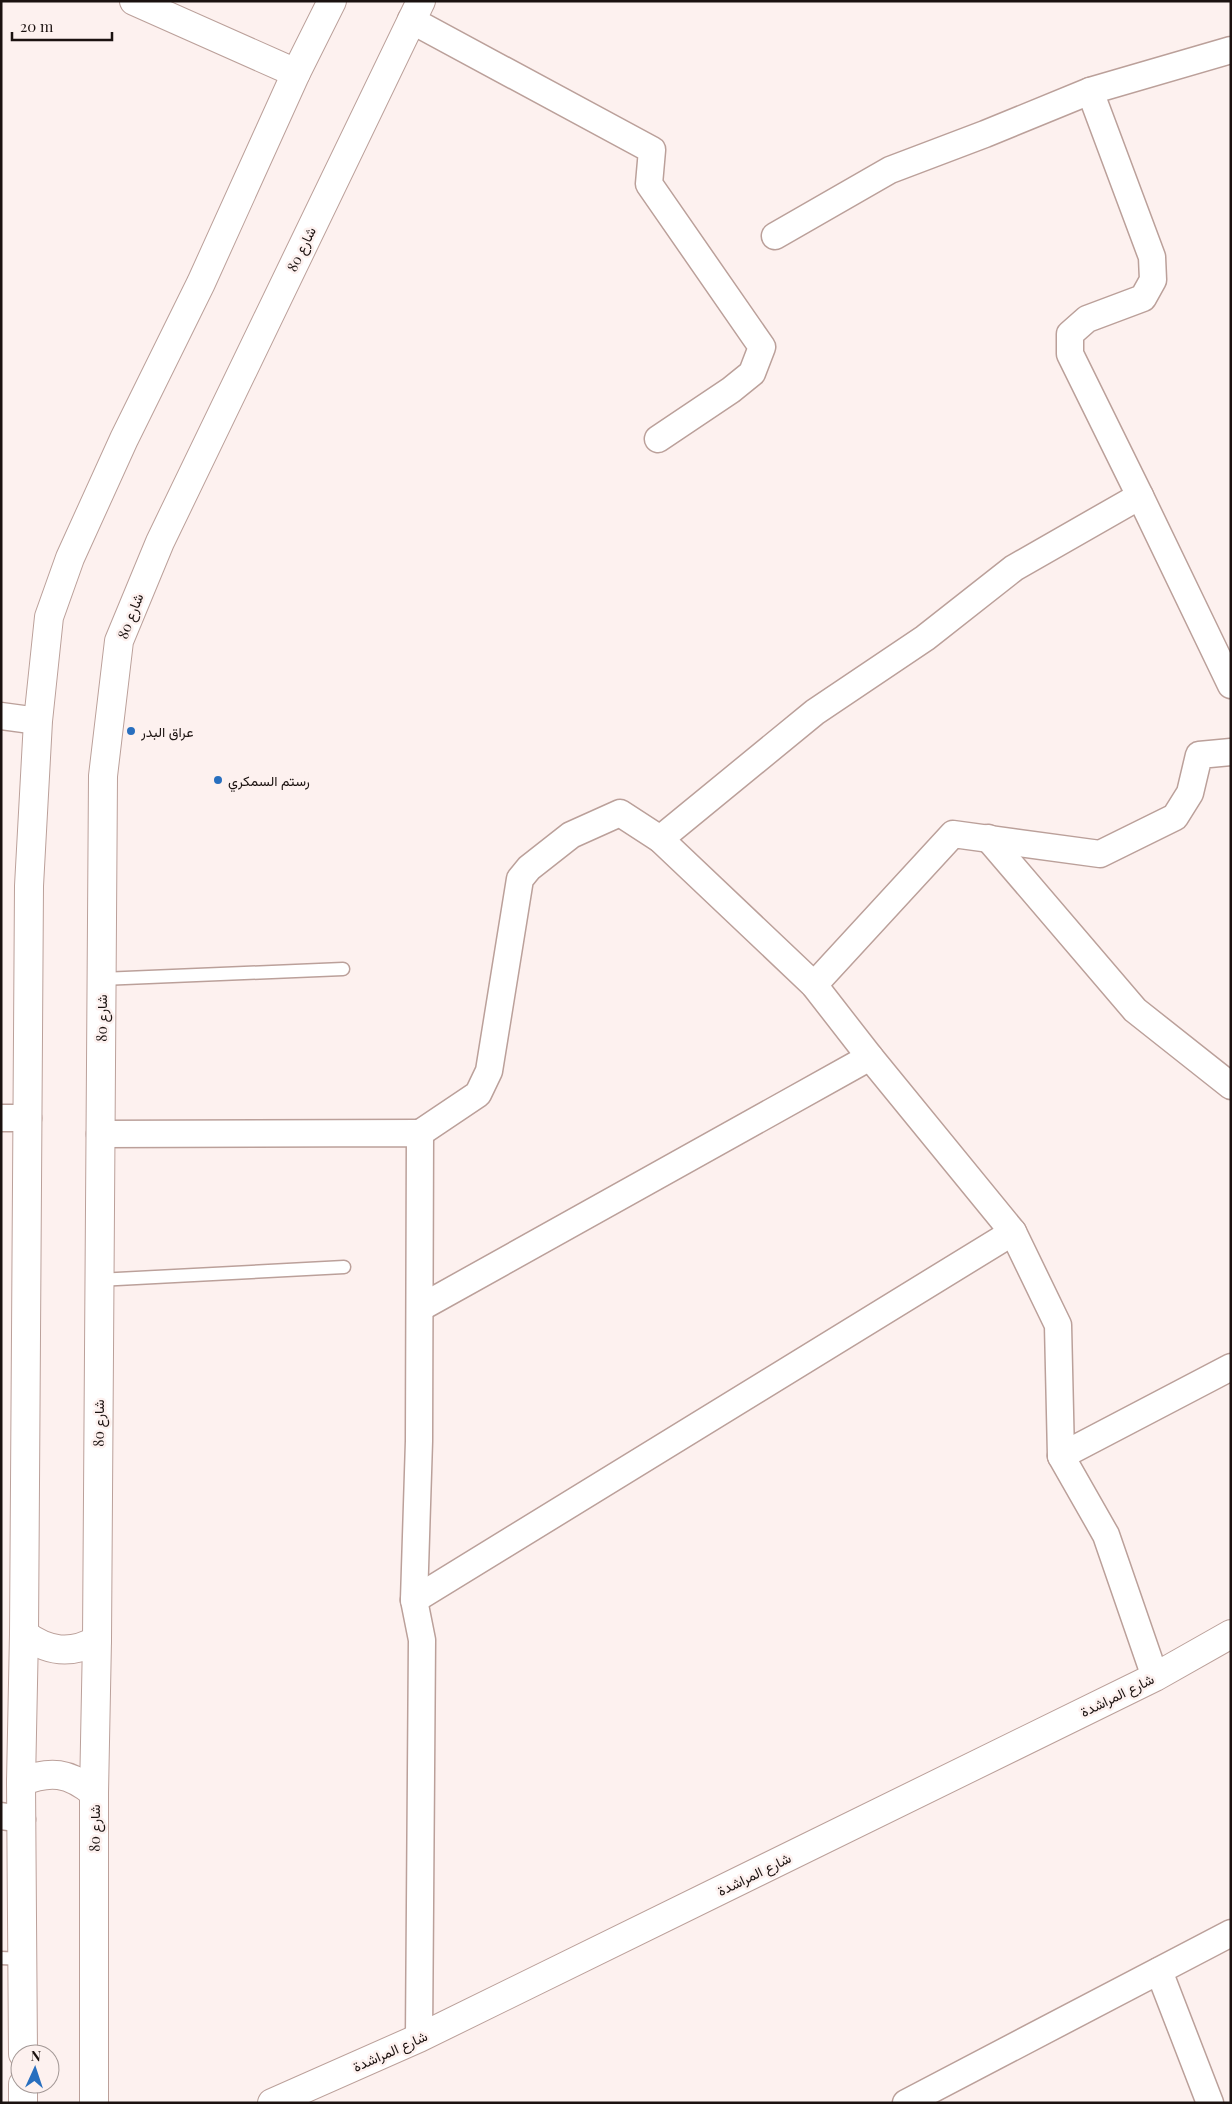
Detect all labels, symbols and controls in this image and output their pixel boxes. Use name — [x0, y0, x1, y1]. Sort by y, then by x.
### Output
scale bar — [12, 10, 112, 42]
text: 20 m — [20, 16, 54, 36]
street label: شارع 80 — [282, 224, 322, 275]
street label: شارع 80 — [113, 590, 149, 642]
place label: عراق البدر — [140, 722, 194, 741]
marker: عراق البدر — [125, 725, 137, 737]
place label: رستم السمكري — [228, 771, 310, 793]
marker: رستم السمكري — [212, 774, 224, 786]
street label: شارع 80 — [92, 994, 113, 1042]
street label: شارع 80 — [89, 1399, 110, 1447]
street label: شارع المراشدة — [1077, 1669, 1158, 1723]
street label: شارع 80 — [85, 1804, 106, 1852]
street label: شارع المراشدة — [714, 1848, 795, 1902]
street label: شارع المراشدة — [350, 2026, 431, 2078]
north arrow — [10, 2044, 60, 2094]
text: N — [30, 2046, 41, 2065]

